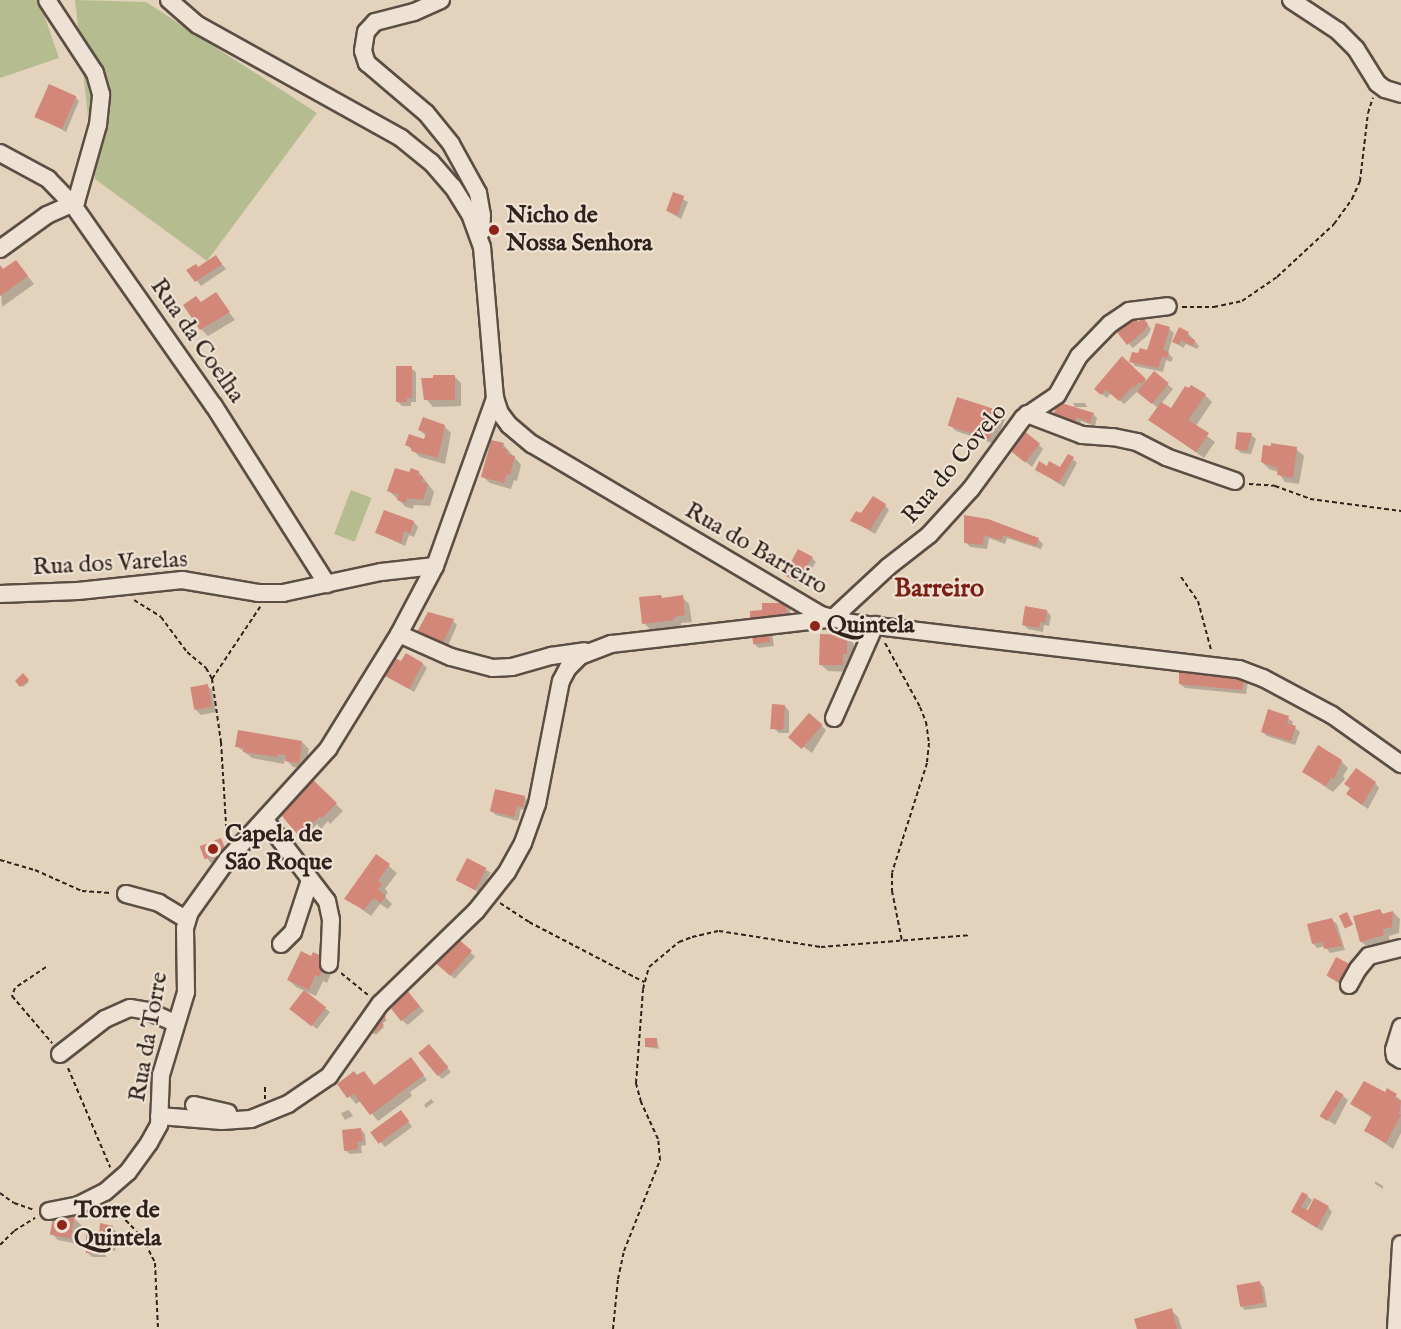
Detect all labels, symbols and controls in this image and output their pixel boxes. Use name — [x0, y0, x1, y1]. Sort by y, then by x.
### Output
place label: Nicho de Nossa Senhora — [506, 202, 652, 258]
marker: Nicho de Nossa Senhora — [487, 223, 501, 237]
street label: Rua da Coelha — [143, 273, 251, 409]
street label: Rua do Covelo — [896, 398, 1014, 530]
street label: Rua do Barreiro — [679, 496, 833, 602]
street label: Rua dos Varelas — [32, 546, 188, 582]
district label: Barreiro — [894, 573, 984, 605]
place label: Quintela — [827, 612, 914, 640]
marker: Quintela — [808, 619, 822, 633]
place label: Capela de São Roque — [225, 821, 332, 877]
marker: Capela de São Roque — [206, 842, 220, 856]
street label: Rua da Torre — [123, 970, 175, 1104]
place label: Torre de Quintela — [74, 1197, 161, 1253]
marker: Torre de Quintela — [55, 1218, 69, 1232]

